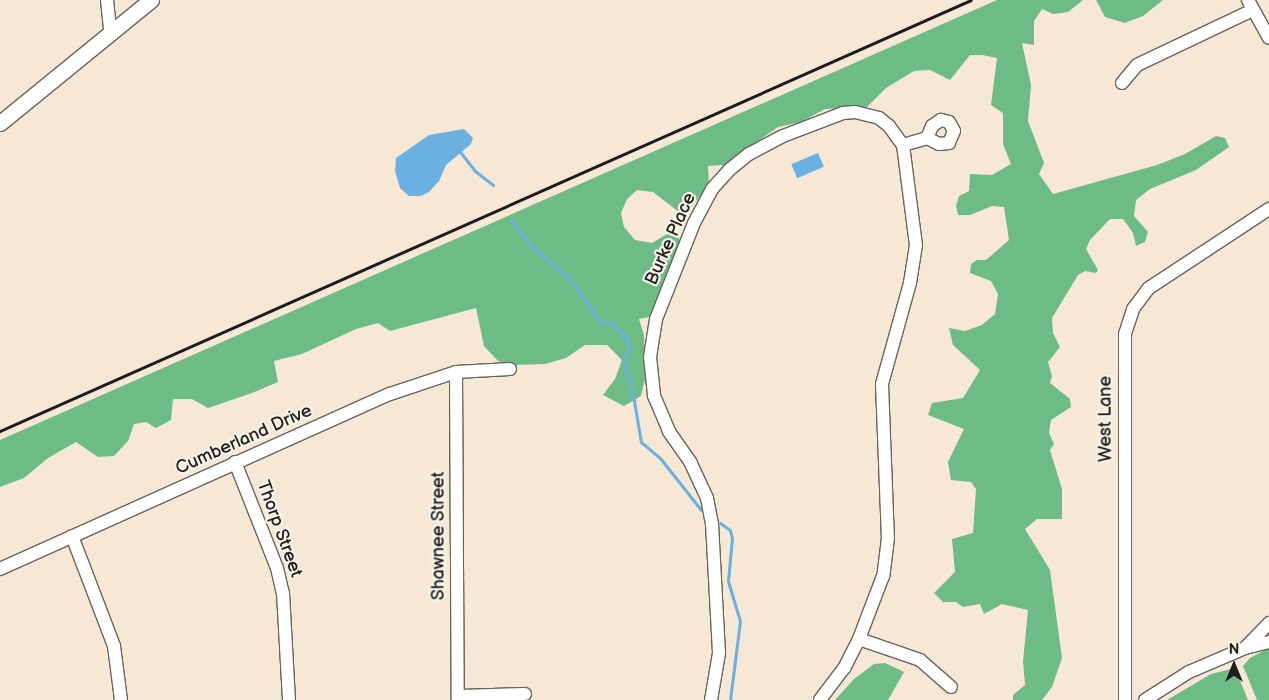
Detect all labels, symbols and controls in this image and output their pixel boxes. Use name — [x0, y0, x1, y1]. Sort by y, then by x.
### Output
street label: Burke Place — [641, 190, 701, 288]
street label: West Lane — [1095, 376, 1117, 462]
street label: Cumberland Drive — [173, 400, 315, 480]
street label: Shawnee Street — [428, 472, 450, 600]
street label: Thorp Street — [251, 478, 307, 580]
north arrow — [1209, 640, 1259, 690]
text: N — [1229, 641, 1239, 658]

